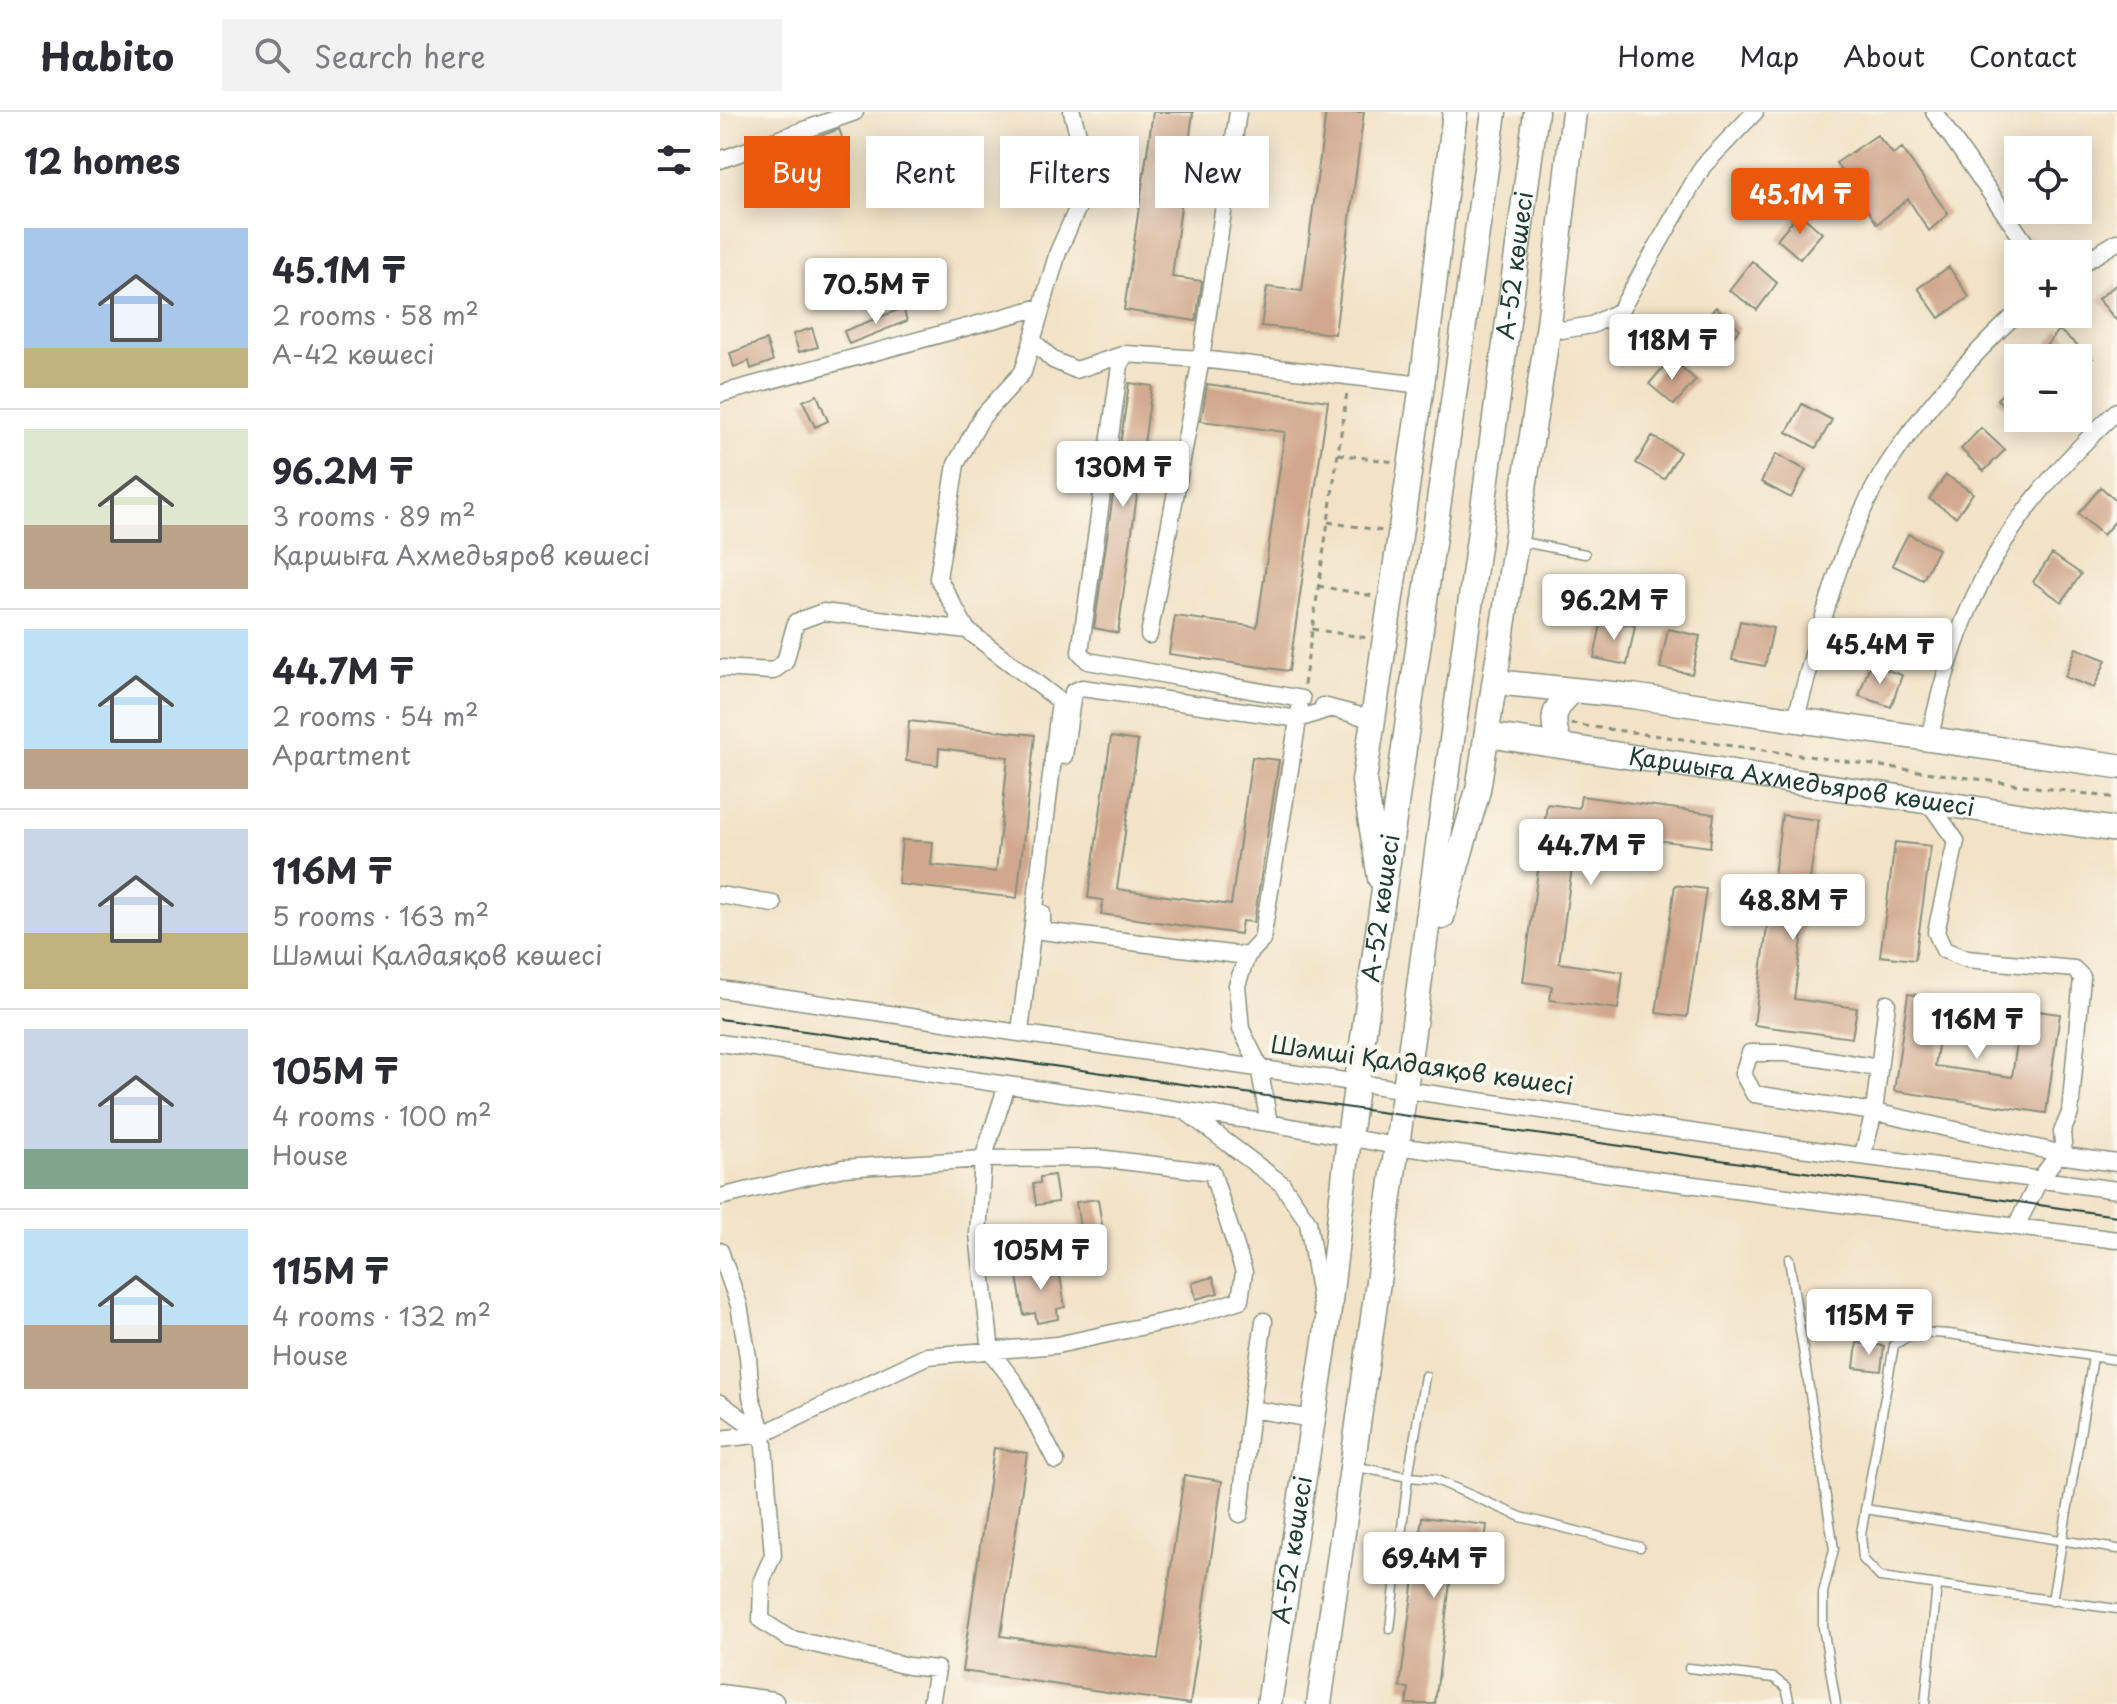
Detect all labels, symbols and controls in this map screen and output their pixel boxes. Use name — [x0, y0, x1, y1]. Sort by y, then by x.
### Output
search box — [222, 19, 782, 91]
text: Habito — [40, 27, 174, 84]
icon: search — [250, 33, 294, 77]
text: Search here — [314, 33, 486, 78]
text: Home — [1617, 34, 1695, 77]
text: Map — [1739, 34, 1799, 77]
text: About — [1843, 34, 1925, 77]
text: Contact — [1969, 34, 2077, 77]
text: 12 homes — [24, 134, 180, 186]
chip: Buy — [744, 136, 850, 208]
chip: Rent — [866, 136, 984, 208]
chip: Filters — [1000, 136, 1139, 208]
chip: New — [1155, 136, 1269, 208]
map controls — [2004, 136, 2092, 432]
button: locate — [2004, 136, 2092, 224]
icon: filters — [652, 138, 696, 182]
pin: 45.1M ₸ — [1726, 168, 1874, 236]
text: 45.1M ₸ — [1749, 174, 1851, 213]
street label: А-52 көшесі — [1486, 189, 1541, 341]
button: + — [2004, 240, 2092, 328]
text: 45.1M ₸ — [272, 243, 405, 295]
pin: 70.5M ₸ — [802, 258, 950, 326]
icon: home — [88, 260, 184, 356]
text: 70.5M ₸ — [823, 264, 929, 303]
text: 2 rooms · 58 m² — [272, 295, 479, 334]
pin: 118M ₸ — [1607, 314, 1737, 382]
text: 118M ₸ — [1627, 320, 1717, 359]
text: А-42 көшесі — [272, 334, 434, 373]
button: − — [2004, 344, 2092, 432]
pin: 130M ₸ — [1058, 441, 1188, 509]
text: 96.2M ₸ — [272, 444, 413, 496]
text: 130M ₸ — [1075, 447, 1171, 486]
icon: home — [88, 461, 184, 557]
text: 3 rooms · 89 m² — [272, 496, 476, 535]
text: Қаршыға Ахмедьяров көшесі — [272, 535, 650, 574]
pin: 96.2M ₸ — [1540, 574, 1688, 642]
text: 96.2M ₸ — [1560, 580, 1668, 619]
pin: 45.4M ₸ — [1806, 618, 1954, 686]
text: 45.4M ₸ — [1826, 624, 1934, 663]
text: 44.7M ₸ — [272, 644, 413, 696]
icon: home — [88, 661, 184, 757]
text: 2 rooms · 54 m² — [272, 696, 479, 735]
text: Apartment — [272, 735, 411, 774]
street label: Қаршыға Ахмедьяров көшесі — [1626, 737, 1977, 824]
pin: 44.7M ₸ — [1517, 819, 1665, 887]
text: 44.7M ₸ — [1537, 825, 1645, 864]
street label: А-52 көшесі — [1351, 831, 1408, 984]
text: 116M ₸ — [272, 844, 391, 896]
icon: home — [88, 861, 184, 957]
pin: 48.8M ₸ — [1719, 874, 1867, 942]
text: 48.8M ₸ — [1739, 880, 1847, 919]
text: 5 rooms · 163 m² — [272, 896, 489, 935]
text: Шәмші Қалдаяқов көшесі — [272, 935, 602, 974]
pin: 116M ₸ — [1912, 993, 2042, 1061]
text: 116M ₸ — [1931, 999, 2023, 1038]
street label: Шәмші Қалдаяқов көшесі — [1269, 1025, 1576, 1103]
text: 105M ₸ — [272, 1044, 397, 1096]
icon: home — [88, 1061, 184, 1157]
text: 4 rooms · 100 m² — [272, 1096, 492, 1135]
text: House — [272, 1135, 348, 1174]
pin: 105M ₸ — [976, 1224, 1106, 1292]
text: 105M ₸ — [993, 1230, 1089, 1269]
text: 115M ₸ — [272, 1244, 388, 1296]
icon: home — [88, 1261, 184, 1357]
pin: 115M ₸ — [1804, 1289, 1934, 1357]
text: 115M ₸ — [1825, 1295, 1913, 1334]
text: 4 rooms · 132 m² — [272, 1296, 491, 1335]
text: House — [272, 1335, 348, 1374]
street label: А-52 көшесі — [1262, 1473, 1320, 1626]
pin: 69.4M ₸ — [1360, 1532, 1508, 1600]
text: 69.4M ₸ — [1381, 1538, 1487, 1577]

